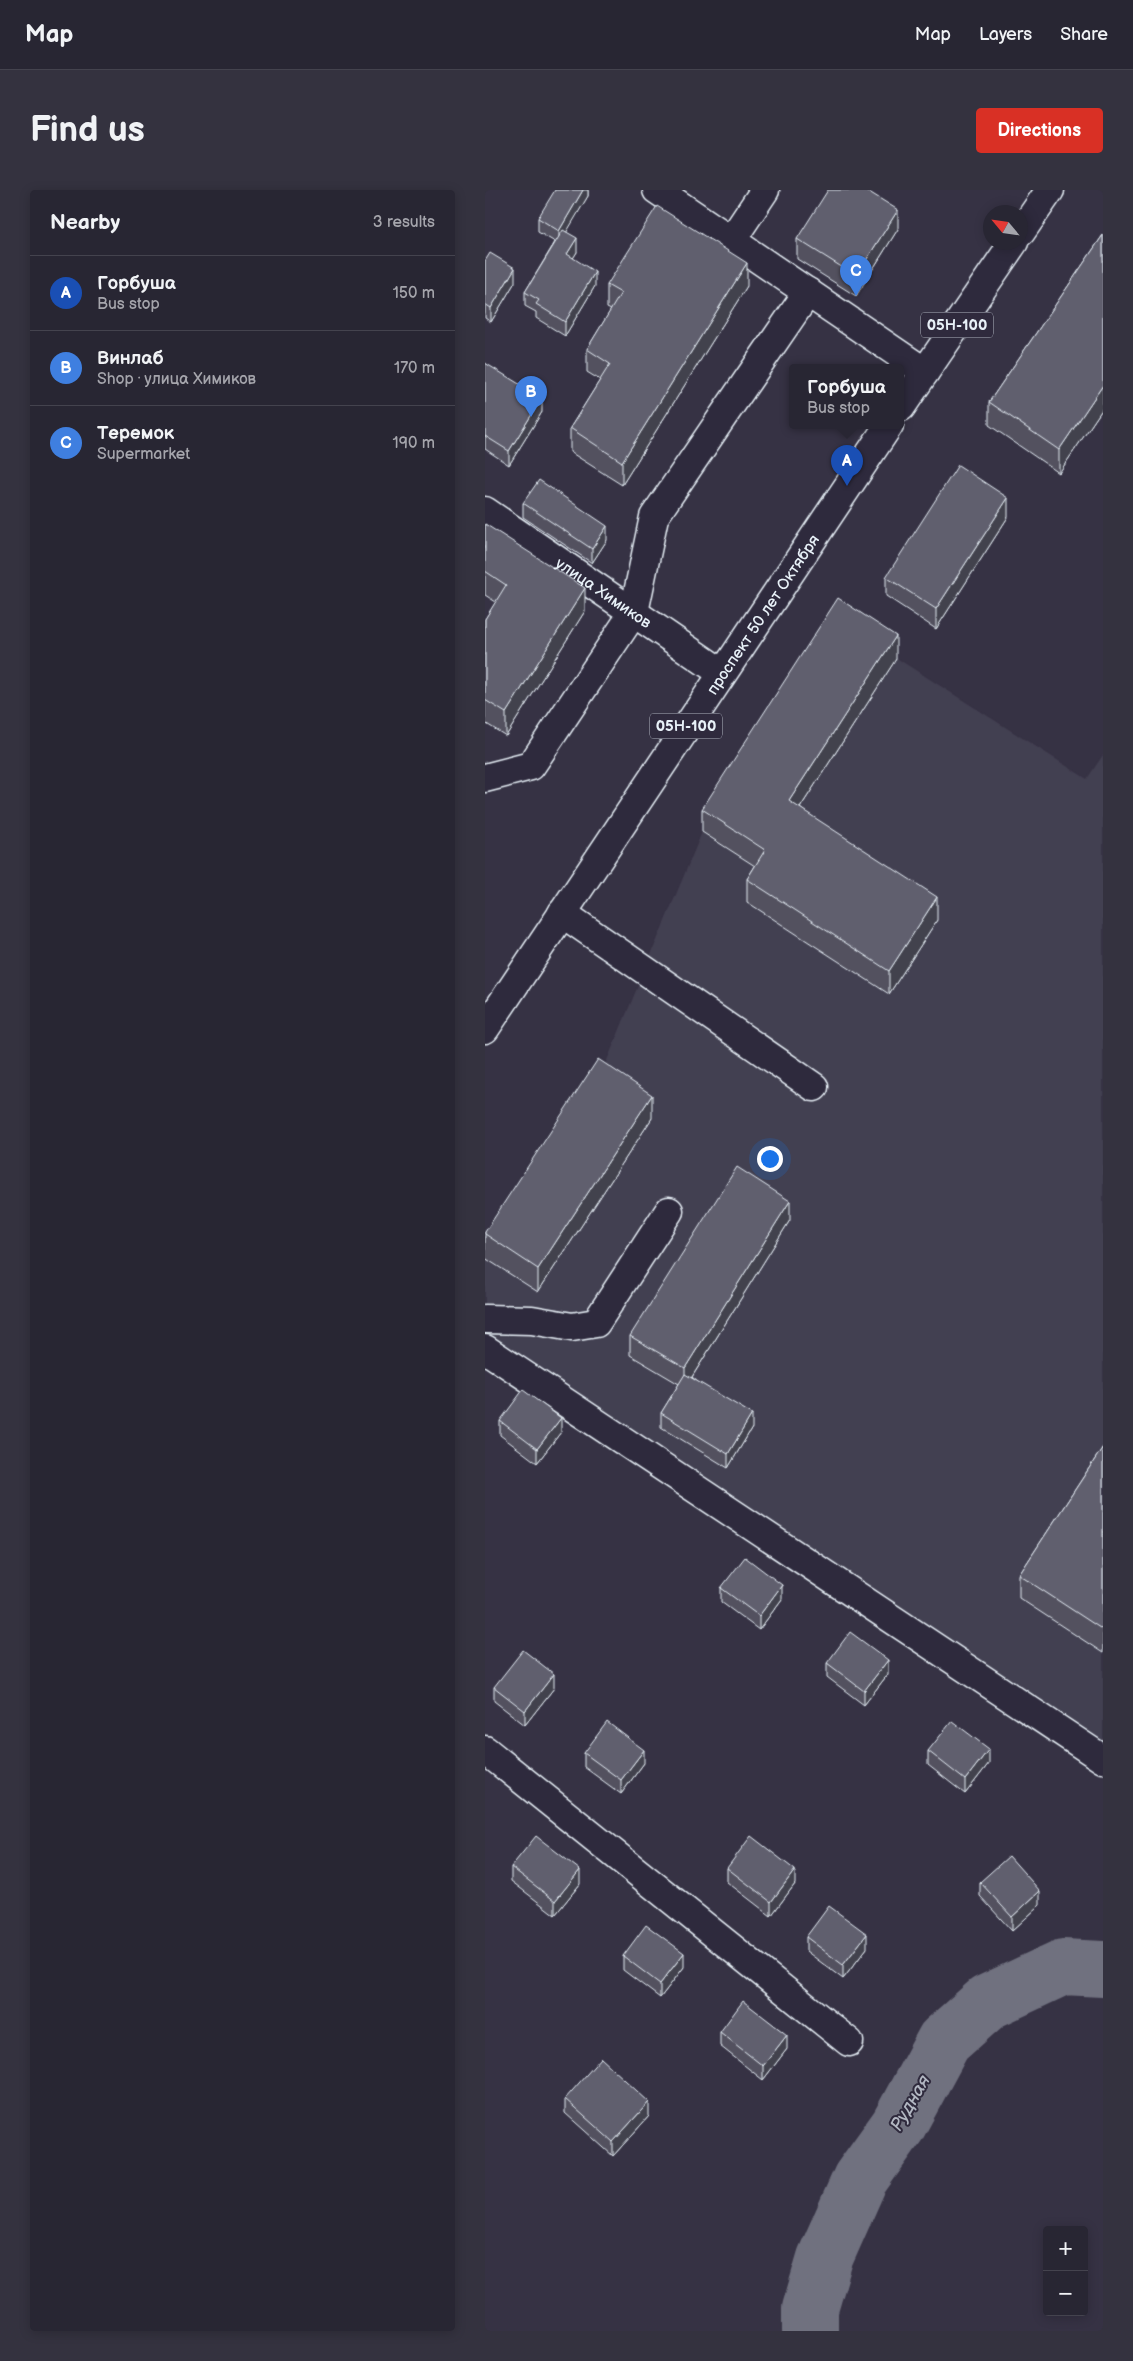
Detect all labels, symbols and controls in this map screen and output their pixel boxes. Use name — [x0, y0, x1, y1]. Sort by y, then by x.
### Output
text: Map — [25, 20, 73, 49]
text: Map — [915, 24, 951, 45]
text: Layers — [979, 24, 1032, 45]
text: Share — [1060, 24, 1108, 45]
button: Directions — [976, 108, 1103, 153]
text: Find us — [30, 109, 145, 152]
north arrow — [983, 205, 1028, 250]
text: Nearby — [50, 210, 120, 235]
text: 3 results — [373, 213, 435, 232]
pin: C — [840, 255, 872, 296]
text: Горбуша — [97, 272, 176, 295]
text: A — [61, 284, 71, 303]
text: 150 m — [393, 284, 435, 303]
text: Bus stop — [97, 295, 160, 314]
road number: 05Н-100 — [921, 312, 993, 338]
text: Винлаб — [97, 347, 164, 370]
text: B — [60, 359, 72, 378]
text: 170 m — [394, 359, 435, 378]
popup — [789, 364, 904, 429]
text: Shop · улица Химиков — [97, 370, 256, 389]
pin: B — [515, 376, 547, 417]
text: Горбуша — [807, 376, 886, 399]
text: Bus stop — [807, 399, 870, 418]
text: Теремок — [97, 422, 174, 445]
text: C — [60, 434, 72, 453]
text: 190 m — [393, 434, 435, 453]
text: Supermarket — [97, 445, 190, 464]
pin: A — [831, 445, 863, 486]
street label: проспект 50 лет Октября — [703, 531, 824, 699]
street label: улица Химиков — [552, 554, 655, 633]
road number: 05Н-100 — [650, 714, 722, 738]
your location — [757, 1146, 783, 1172]
water label: Рудная — [886, 2071, 935, 2135]
map controls — [1043, 2226, 1088, 2316]
button: + — [1043, 2226, 1088, 2271]
button: − — [1043, 2271, 1088, 2316]

